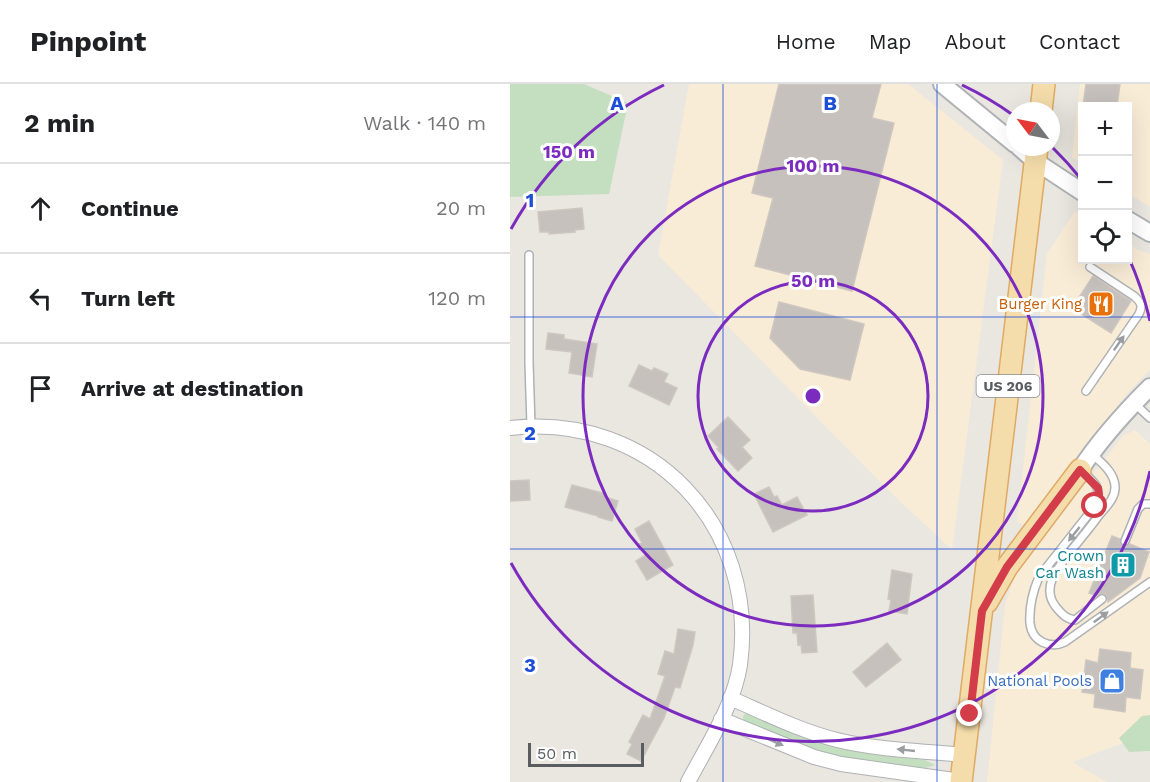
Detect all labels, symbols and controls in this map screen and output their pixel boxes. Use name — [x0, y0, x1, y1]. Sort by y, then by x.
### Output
text: Pinpoint — [30, 25, 146, 58]
text: Home — [776, 29, 836, 54]
text: Map — [869, 29, 912, 54]
text: About — [945, 29, 1006, 54]
text: Contact — [1039, 29, 1120, 54]
text: A — [610, 91, 624, 115]
text: B — [823, 91, 837, 115]
north arrow — [1006, 102, 1060, 156]
map controls — [1078, 102, 1132, 264]
button: + — [1078, 102, 1132, 156]
text: 2 min — [24, 108, 95, 138]
text: Walk · 140 m — [363, 111, 486, 135]
text: 150 m — [543, 141, 595, 162]
text: 100 m — [786, 155, 840, 176]
button: − — [1078, 156, 1132, 210]
text: 1 — [526, 188, 534, 212]
icon: ahead — [24, 192, 57, 225]
text: Continue — [81, 196, 179, 221]
text: 20 m — [436, 196, 486, 220]
button: locate — [1078, 210, 1132, 264]
text: 50 m — [791, 270, 835, 291]
icon: left — [24, 282, 57, 315]
text: Turn left — [81, 286, 175, 311]
text: 120 m — [428, 286, 486, 310]
restaurant icon: Burger King — [1086, 289, 1116, 319]
place label: Burger King — [999, 295, 1082, 313]
one-way arrow — [1113, 336, 1125, 352]
icon: arrive — [24, 372, 57, 405]
road number: US 206 — [976, 375, 1040, 397]
text: Arrive at destination — [81, 376, 304, 401]
centre of rings — [803, 386, 823, 406]
text: 2 — [524, 421, 536, 445]
route start — [1081, 492, 1107, 518]
one-way arrow — [1068, 526, 1080, 541]
place label: Crown Car Wash — [1035, 547, 1104, 582]
building icon: Crown Car Wash — [1108, 550, 1138, 580]
one-way arrow — [1093, 611, 1109, 623]
text: 3 — [524, 653, 536, 677]
shop icon: National Pools — [1097, 666, 1127, 696]
place label: National Pools — [987, 672, 1092, 690]
route end — [956, 700, 982, 726]
one-way arrow — [766, 738, 784, 747]
scale bar — [528, 740, 644, 768]
text: 50 m — [537, 744, 577, 763]
one-way arrow — [897, 745, 916, 755]

